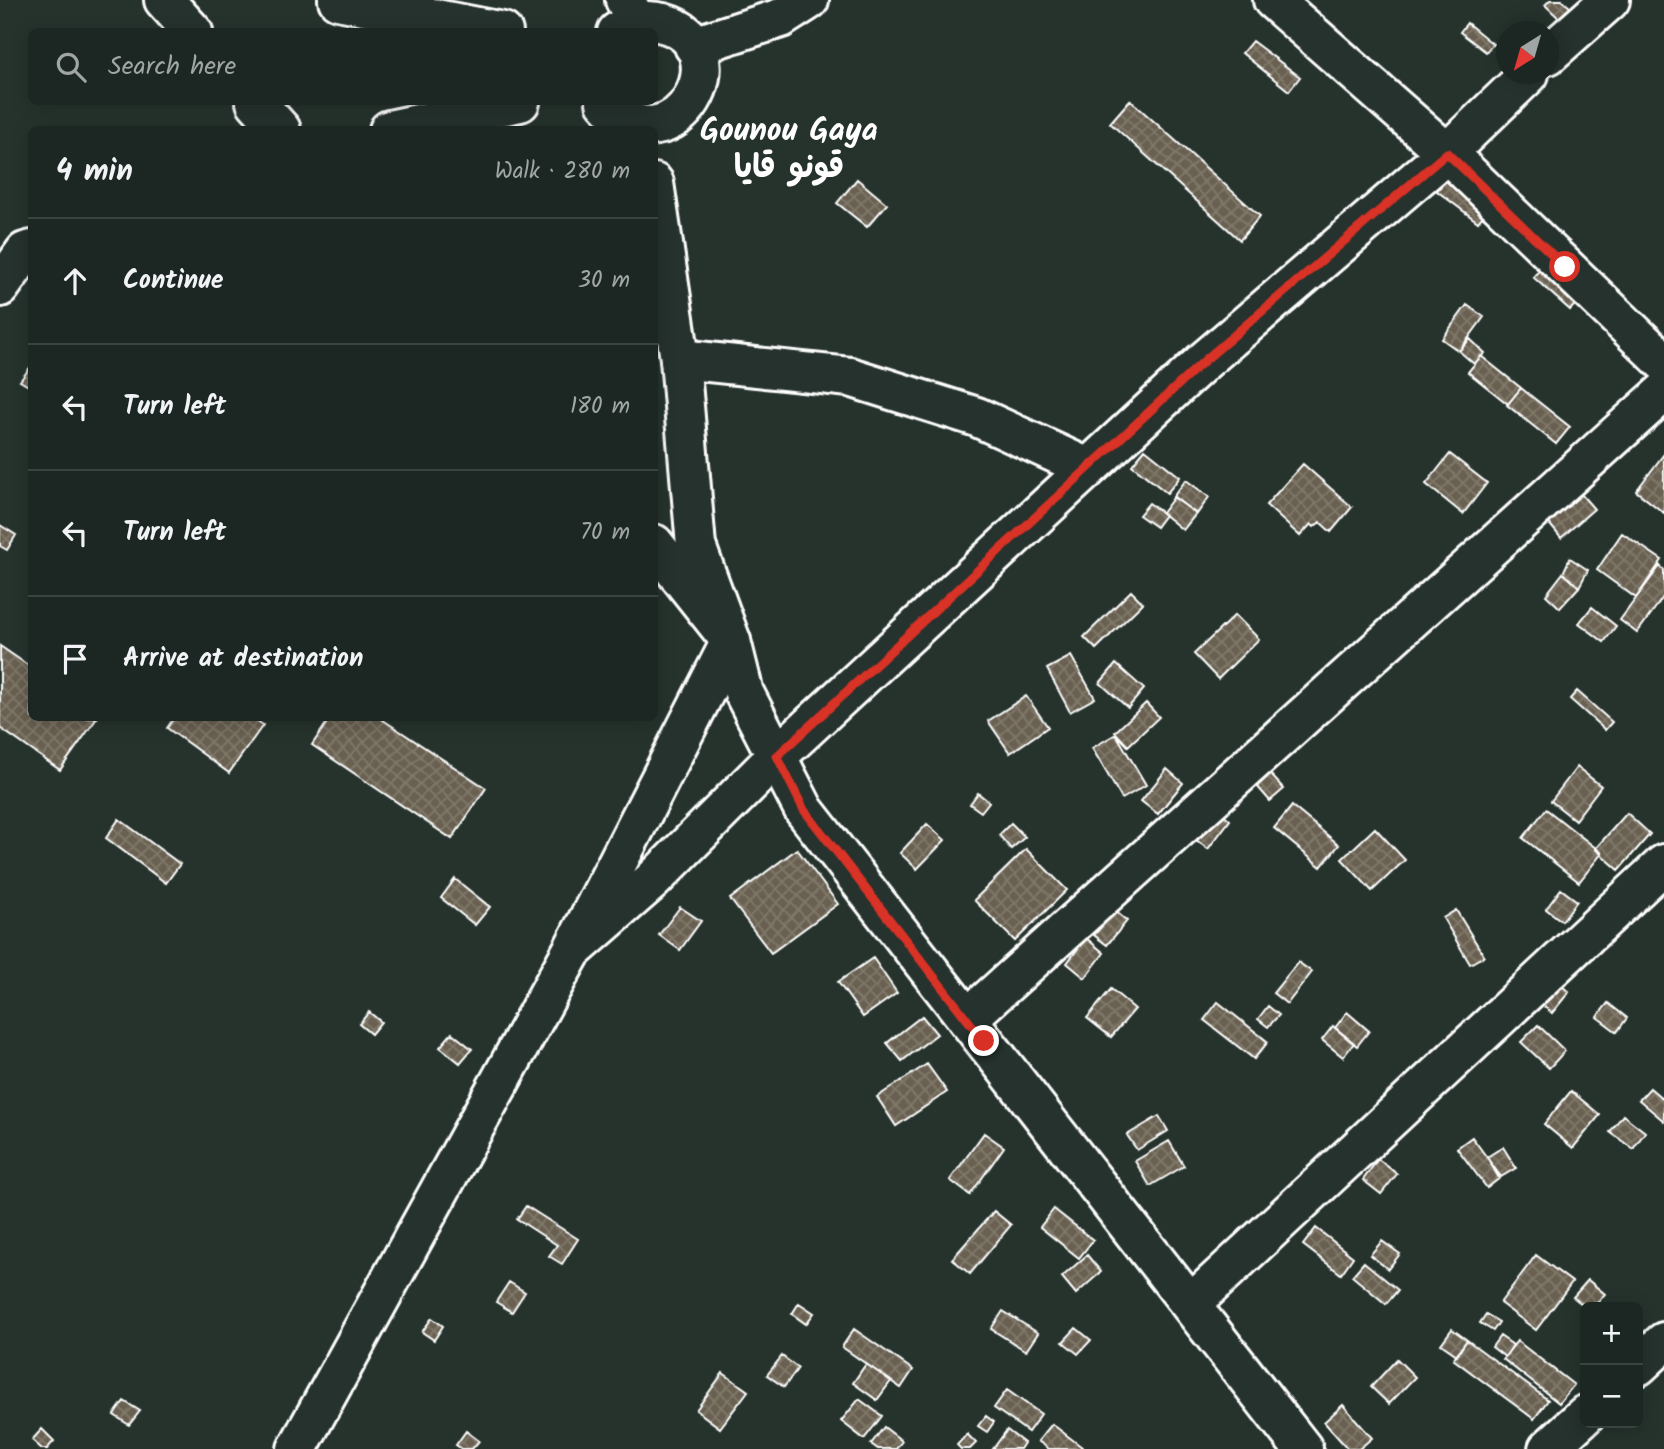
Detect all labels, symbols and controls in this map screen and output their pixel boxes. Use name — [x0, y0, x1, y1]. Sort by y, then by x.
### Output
north arrow — [1496, 21, 1559, 84]
search box — [28, 28, 658, 105]
text: Search here — [108, 46, 236, 88]
icon: search — [52, 48, 90, 86]
district label: Gounou Gaya قونو قايا — [700, 106, 878, 194]
text: 4 min — [56, 148, 133, 196]
text: Walk · 280 m — [495, 154, 630, 190]
route start — [1549, 251, 1580, 282]
text: Continue — [123, 260, 224, 302]
icon: ahead — [56, 262, 94, 300]
text: 30 m — [578, 263, 630, 299]
text: Turn left — [123, 386, 226, 428]
icon: left — [56, 388, 94, 426]
text: 180 m — [570, 389, 630, 425]
text: Turn left — [123, 512, 226, 554]
icon: left — [56, 514, 94, 552]
text: 70 m — [580, 515, 630, 551]
text: Arrive at destination — [123, 638, 363, 680]
icon: arrive — [56, 640, 94, 678]
route end — [968, 1025, 999, 1056]
map controls — [1580, 1302, 1643, 1428]
button: + — [1580, 1302, 1643, 1365]
button: − — [1580, 1365, 1643, 1428]

